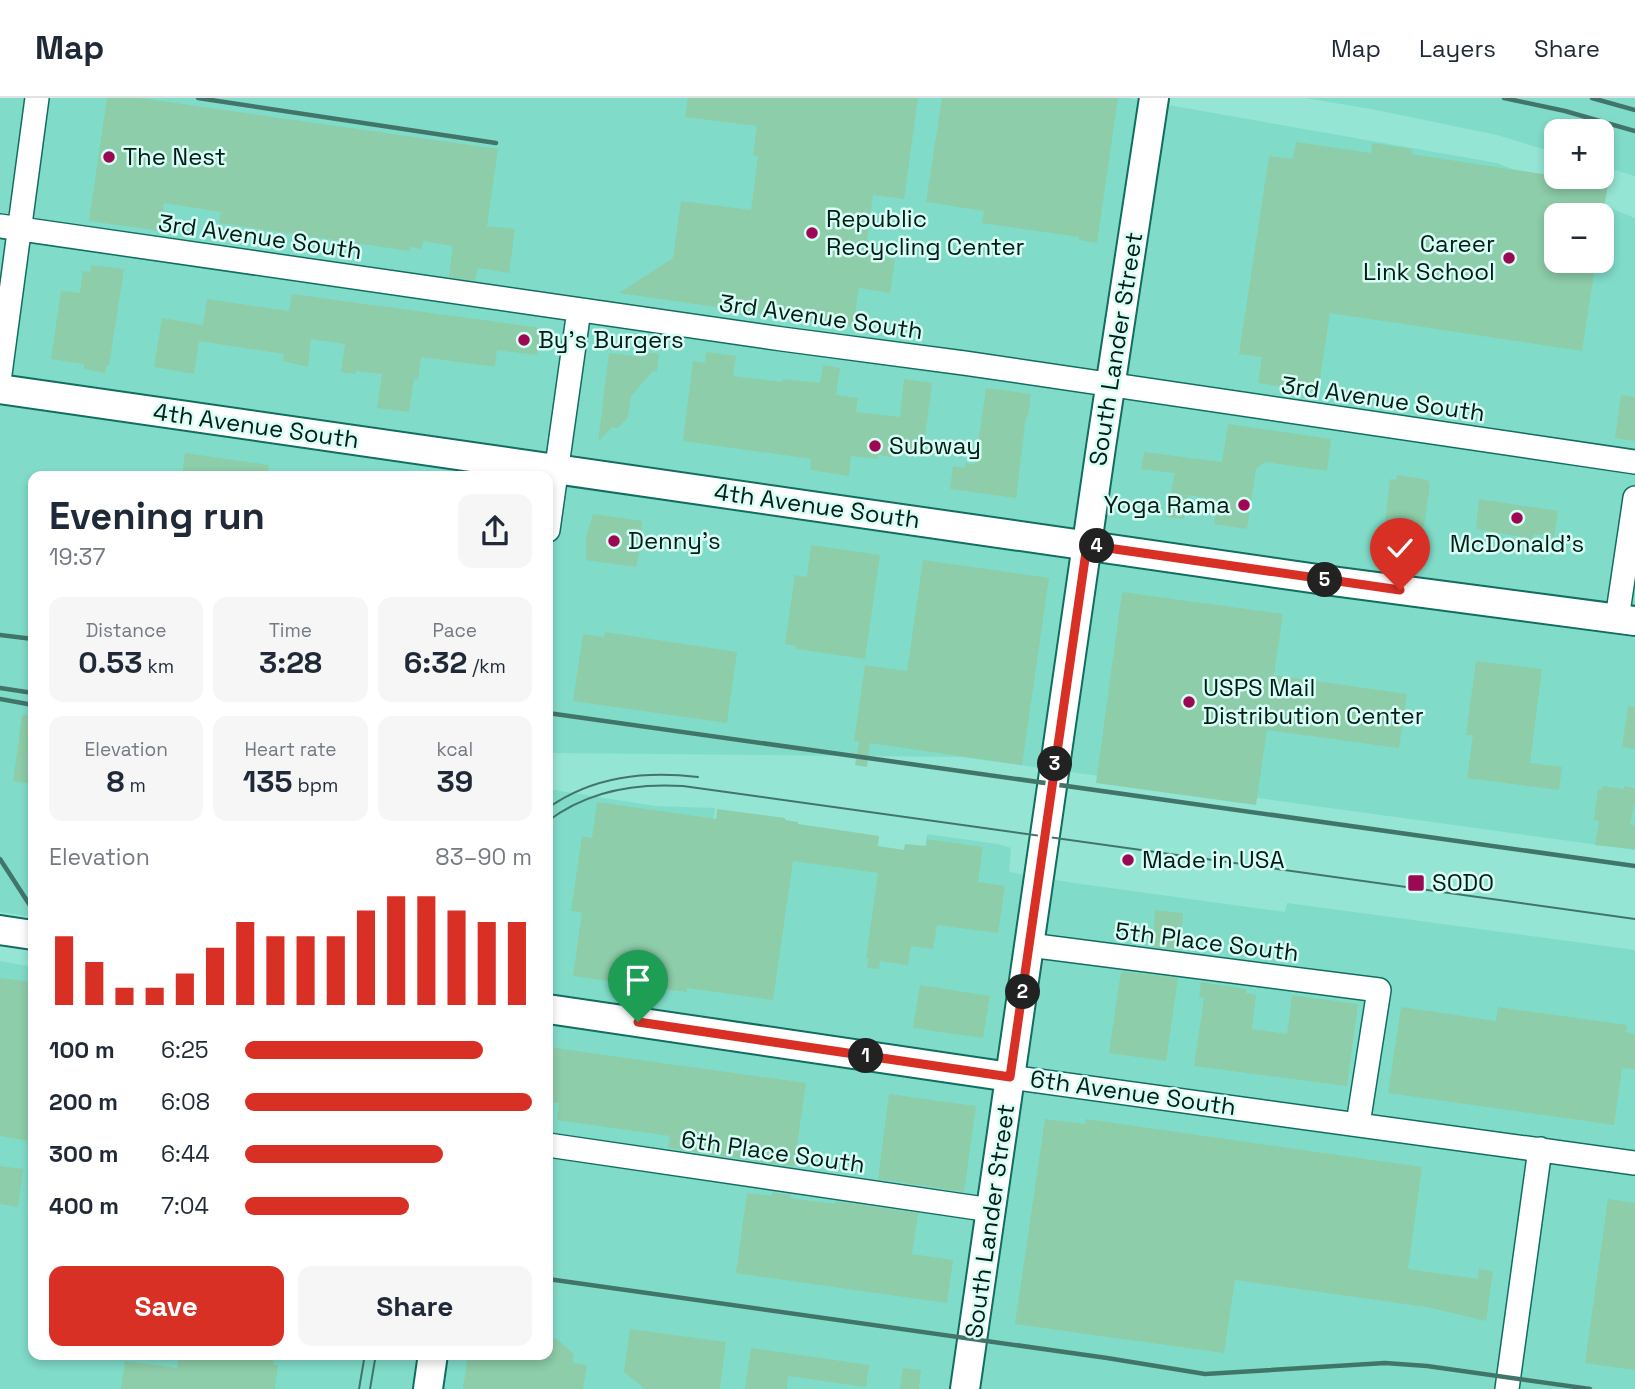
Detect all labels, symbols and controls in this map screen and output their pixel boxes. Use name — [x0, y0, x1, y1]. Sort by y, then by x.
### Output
text: Map — [35, 27, 104, 69]
text: Map — [1331, 33, 1381, 64]
text: Layers — [1419, 33, 1496, 64]
text: Share — [1534, 33, 1600, 64]
map controls — [1544, 119, 1614, 273]
button: + — [1544, 119, 1614, 189]
place label: The Nest — [123, 141, 226, 172]
marker: The Nest — [101, 149, 117, 165]
place label: Republic Recycling Center — [826, 203, 1025, 262]
button: − — [1544, 203, 1614, 273]
street label: 3rd Avenue South — [156, 207, 364, 266]
marker: Republic Recycling Center — [804, 225, 820, 241]
place label: Career Link School — [1363, 228, 1495, 287]
street label: South Lander Street — [1082, 230, 1149, 468]
marker: Career Link School — [1501, 250, 1517, 266]
street label: 3rd Avenue South — [717, 287, 925, 346]
place label: By's Burgers — [538, 324, 684, 355]
marker: By's Burgers — [516, 332, 532, 348]
street label: 3rd Avenue South — [1279, 369, 1487, 428]
street label: 4th Avenue South — [151, 396, 361, 455]
place label: Subway — [889, 430, 981, 461]
marker: Subway — [867, 438, 883, 454]
street label: 4th Avenue South — [712, 476, 922, 535]
place label: Yoga Rama — [1104, 489, 1230, 520]
text: Evening run — [49, 492, 265, 540]
button: share — [458, 494, 532, 568]
marker: Yoga Rama — [1236, 497, 1252, 513]
marker: McDonald's — [1509, 510, 1525, 526]
pin — [1370, 518, 1430, 590]
place label: Denny's — [628, 525, 721, 556]
pin: 4 — [1080, 528, 1114, 564]
place label: McDonald's — [1450, 528, 1584, 559]
icon: check — [1381, 529, 1419, 567]
marker: Denny's — [606, 533, 622, 549]
text: 4 — [1090, 533, 1103, 558]
text: 19:37 — [49, 542, 105, 572]
pin: 5 — [1308, 562, 1342, 598]
text: 5 — [1319, 567, 1330, 592]
text: Distance — [86, 618, 167, 643]
text: Time — [269, 618, 312, 643]
text: Pace — [433, 618, 477, 643]
text: 0.53 — [78, 643, 143, 682]
text: 3:28 — [259, 643, 322, 682]
text: 6:32 — [404, 643, 467, 682]
text: km — [143, 654, 174, 679]
text: /km — [467, 654, 506, 679]
place label: USPS Mail Distribution Center — [1203, 672, 1424, 731]
marker: USPS Mail Distribution Center — [1181, 694, 1197, 710]
text: Elevation — [85, 737, 168, 762]
text: Heart rate — [244, 737, 337, 762]
text: kcal — [436, 737, 473, 762]
pin: 3 — [1038, 746, 1072, 782]
text: 3 — [1049, 751, 1060, 776]
text: 8 — [107, 762, 125, 801]
text: 135 — [243, 762, 293, 801]
text: 39 — [436, 762, 473, 801]
text: m — [125, 773, 146, 798]
text: bpm — [293, 773, 338, 798]
text: Elevation — [49, 842, 150, 872]
text: 83–90 m — [435, 842, 532, 872]
place label: Made in USA — [1142, 844, 1285, 875]
marker: Made in USA — [1120, 852, 1136, 868]
place label: SODO — [1432, 867, 1494, 898]
marker: SODO — [1406, 873, 1426, 893]
street label: 5th Place South — [1113, 915, 1301, 968]
pin — [608, 950, 668, 1022]
icon: arrive — [619, 961, 657, 999]
pin: 2 — [1006, 974, 1040, 1010]
text: 2 — [1017, 979, 1028, 1004]
text: 100 m — [49, 1035, 115, 1065]
text: 6:25 — [161, 1035, 209, 1065]
pin: 1 — [848, 1038, 884, 1074]
text: 1 — [861, 1043, 870, 1068]
street label: 6th Avenue South — [1028, 1063, 1238, 1122]
text: 200 m — [49, 1087, 118, 1117]
text: 6:08 — [161, 1087, 210, 1117]
street label: South Lander Street — [958, 1102, 1021, 1340]
street label: 6th Place South — [679, 1123, 867, 1180]
text: 300 m — [49, 1139, 118, 1169]
text: 6:44 — [161, 1139, 210, 1169]
text: 400 m — [49, 1191, 119, 1221]
text: 7:04 — [161, 1191, 209, 1221]
button: Save — [49, 1266, 284, 1346]
button: Share — [298, 1266, 532, 1346]

